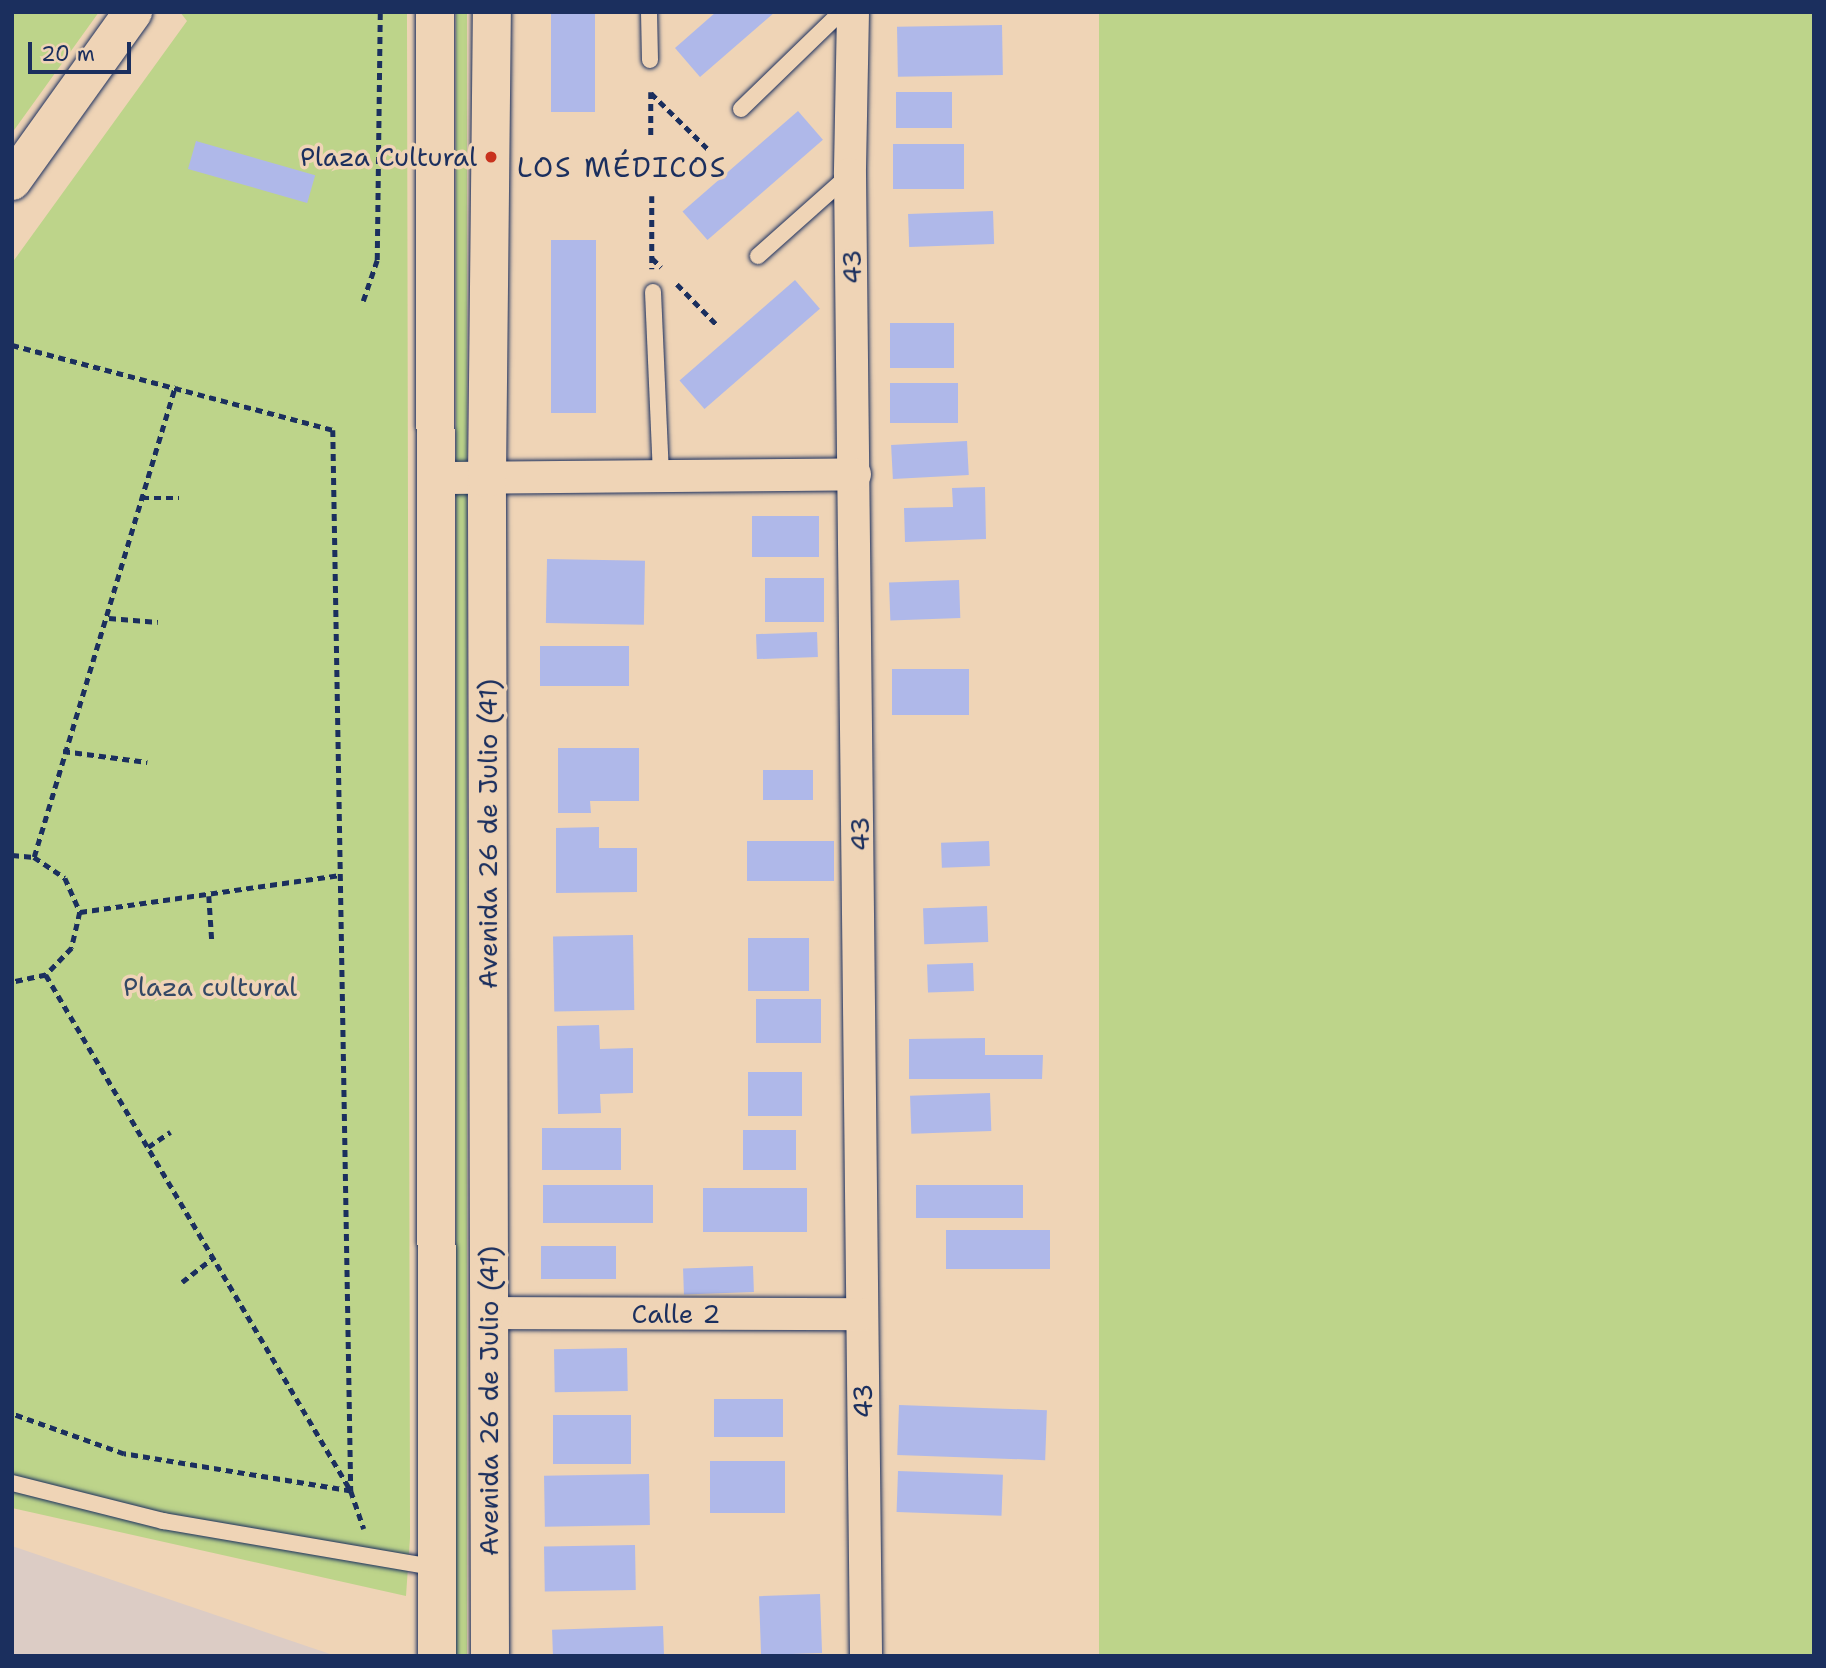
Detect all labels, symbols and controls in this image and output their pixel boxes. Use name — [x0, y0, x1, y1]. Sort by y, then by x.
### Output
scale bar — [32, 28, 135, 72]
text: 20 m — [41, 40, 95, 68]
place label: Plaza Cultural — [300, 141, 477, 173]
marker: Plaza Cultural — [483, 149, 499, 165]
district label: LOS MÉDICOS — [518, 150, 726, 184]
street label: 43 — [836, 249, 868, 285]
street label: Avenida 26 de Julio (41) — [472, 679, 504, 989]
street label: 43 — [844, 817, 876, 851]
park label: Plaza cultural — [123, 971, 297, 1003]
street label: Avenida 26 de Julio (41) — [473, 1246, 505, 1556]
street label: Calle 2 — [632, 1298, 720, 1330]
street label: 43 — [847, 1383, 879, 1419]

